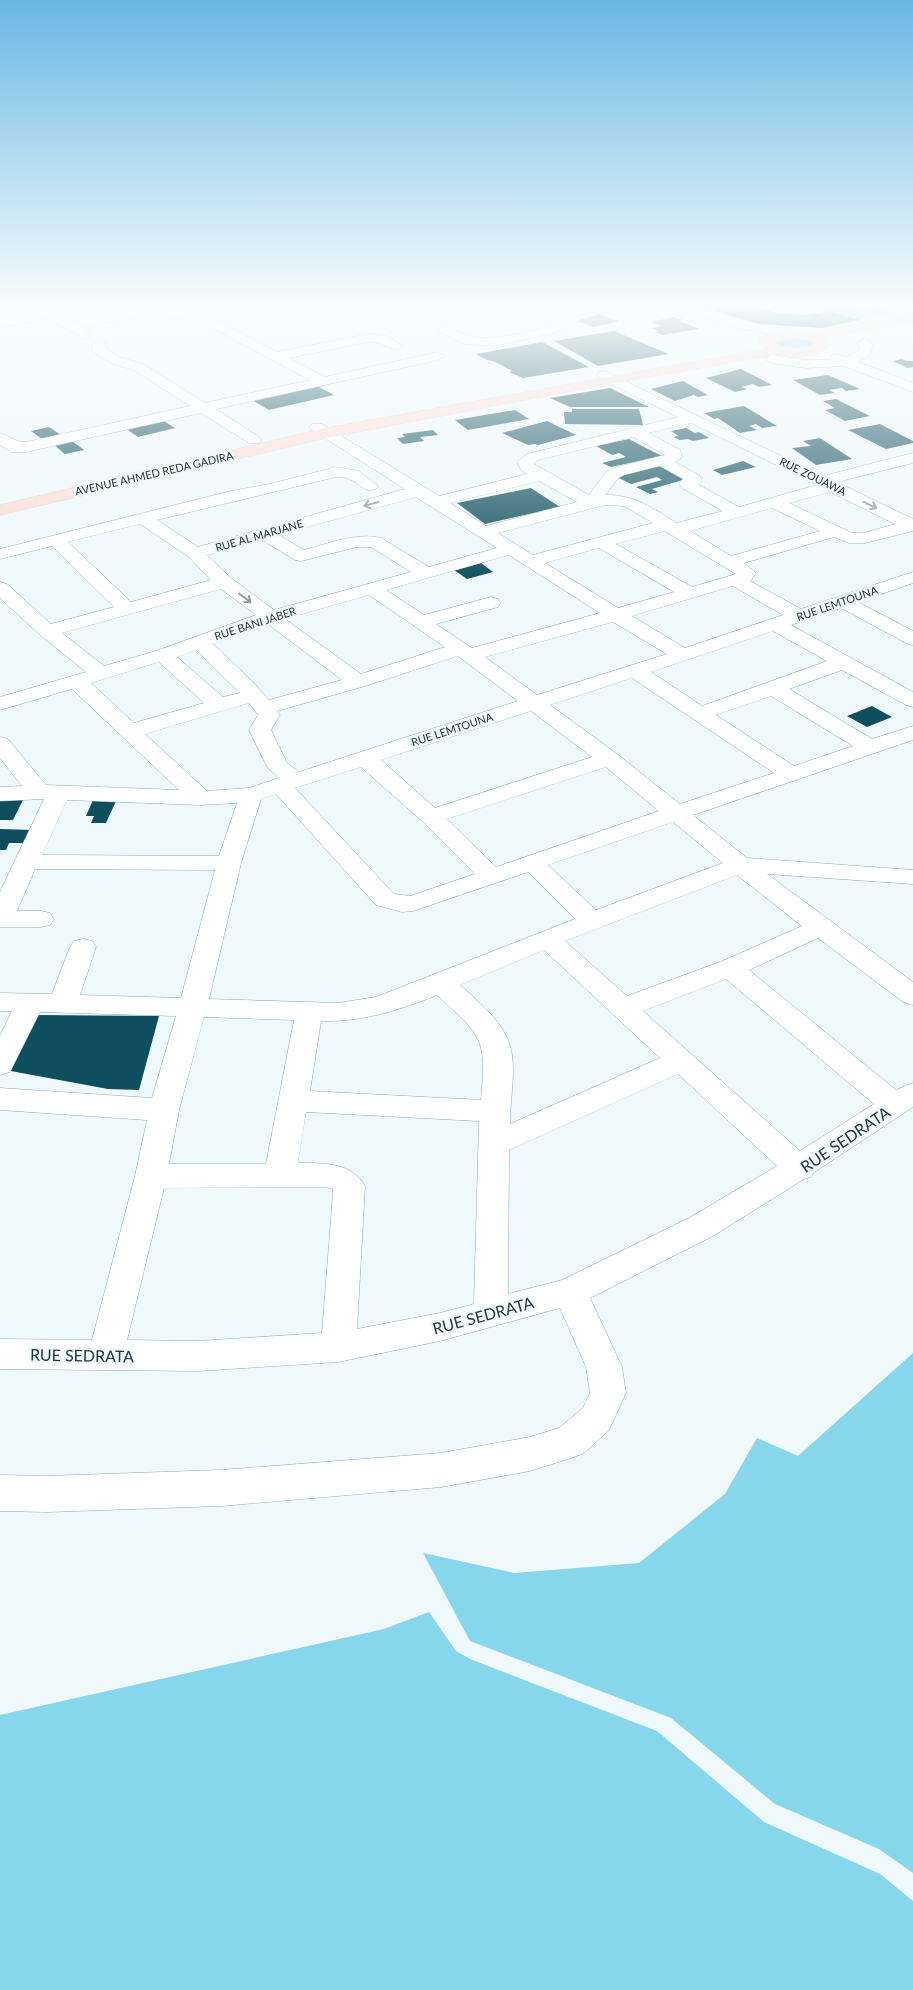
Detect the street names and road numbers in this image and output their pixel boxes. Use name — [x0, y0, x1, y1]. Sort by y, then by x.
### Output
street label: AVENUE AHMED REDA GADIRA — [74, 448, 235, 498]
street label: RUE ZOUAWA — [778, 454, 849, 498]
street label: RUE AL MARJANE — [214, 516, 304, 554]
street label: RUE LEMTOUNA — [795, 583, 880, 623]
street label: RUE BANI JABER — [213, 604, 297, 642]
street label: RUE LEMTOUNA — [409, 709, 495, 748]
street label: RUE SEDRATA — [797, 1102, 894, 1176]
street label: RUE SEDRATA — [430, 1292, 536, 1338]
street label: RUE SEDRATA — [30, 1345, 134, 1365]

